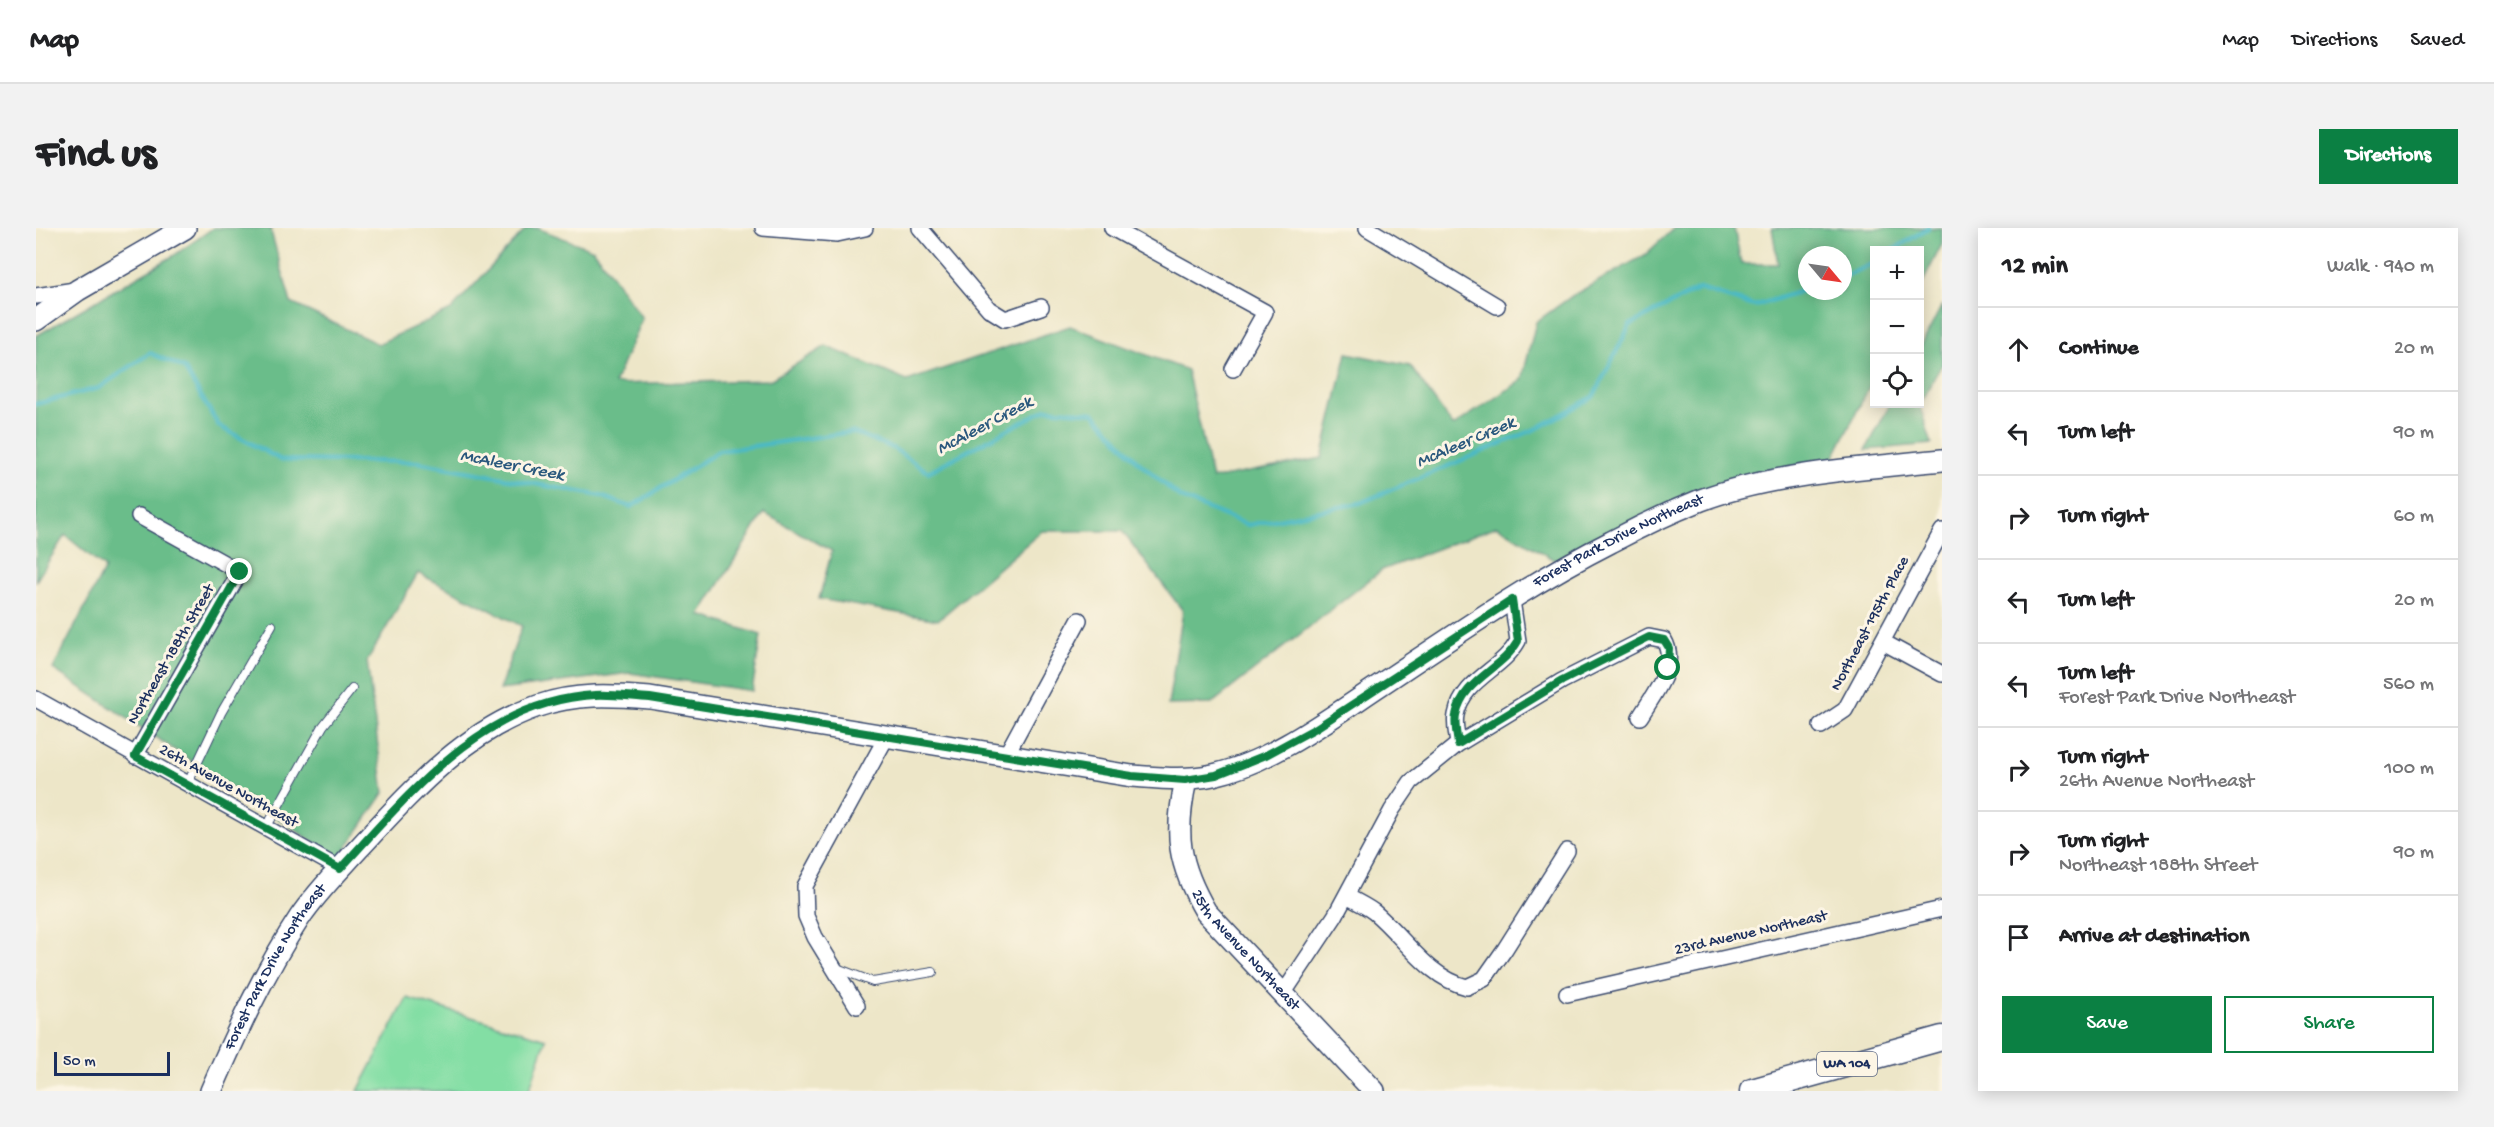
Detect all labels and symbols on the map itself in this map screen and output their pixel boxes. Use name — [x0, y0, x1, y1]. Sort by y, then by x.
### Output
north arrow — [1798, 246, 1852, 300]
water label: McAleer Creek — [934, 391, 1038, 460]
water label: McAleer Creek — [1414, 412, 1520, 473]
water label: McAleer Creek — [458, 446, 568, 487]
street label: Forest Park Drive Northeast — [1529, 490, 1708, 593]
street label: Northeast 195th Place — [1827, 553, 1915, 695]
route end — [226, 558, 252, 584]
street label: Northeast 188th Street — [124, 580, 221, 728]
route start — [1654, 654, 1680, 680]
street label: 26th Avenue Northeast — [155, 741, 302, 834]
street label: Forest Park Drive Northeast — [220, 879, 332, 1054]
street label: 25th Avenue Northeast — [1186, 887, 1305, 1016]
street label: 23rd Avenue Northeast — [1673, 907, 1831, 961]
scale bar — [54, 1049, 170, 1076]
road number: WA 104 — [1817, 1052, 1877, 1076]

